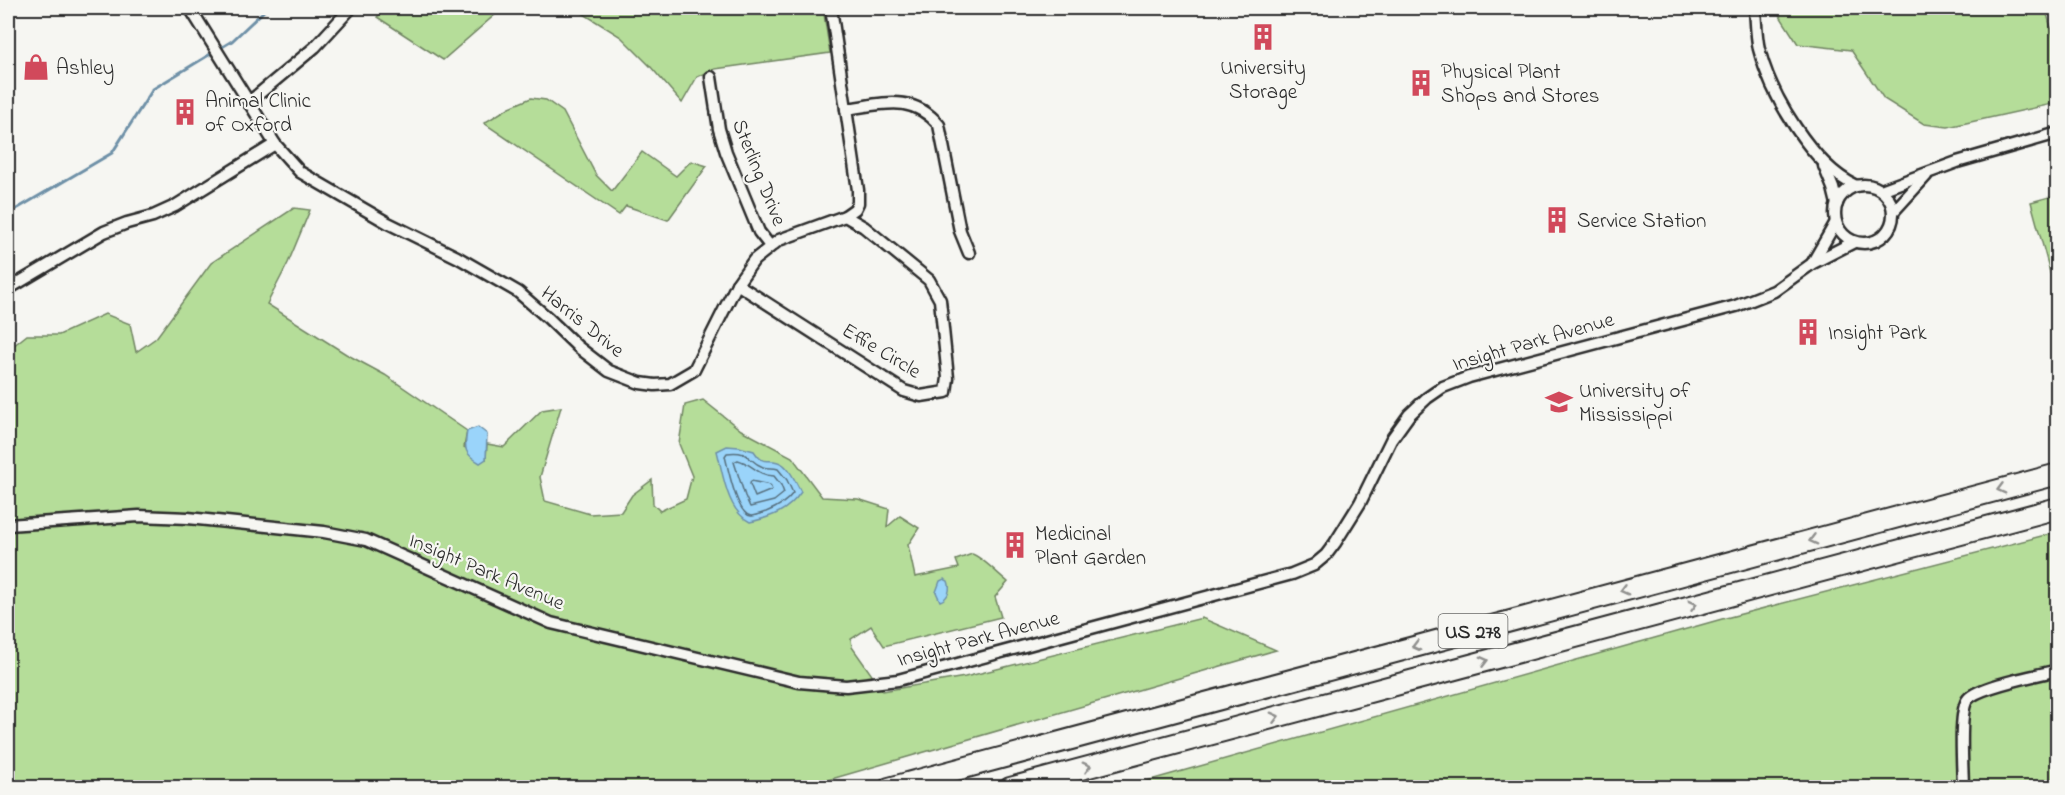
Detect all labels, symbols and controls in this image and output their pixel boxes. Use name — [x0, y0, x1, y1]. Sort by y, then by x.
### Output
building icon: University Storage — [1248, 22, 1278, 52]
shop icon: Ashley — [21, 52, 51, 82]
place label: Ashley — [56, 54, 114, 86]
place label: University Storage — [1220, 54, 1306, 110]
place label: Physical Plant Shops and Stores — [1441, 58, 1600, 112]
building icon: Physical Plant Shops and Stores — [1406, 68, 1436, 98]
place label: Animal Clinic of Oxford — [205, 87, 311, 141]
building icon: Animal Clinic of Oxford — [170, 97, 200, 127]
street label: Sterling Drive — [721, 115, 793, 232]
building icon: Service Station — [1542, 205, 1572, 235]
place label: Service Station — [1577, 207, 1706, 237]
street label: Harris Drive — [533, 279, 631, 366]
street label: Insight Park Avenue — [1449, 305, 1619, 382]
street label: Effie Circle — [836, 316, 927, 387]
building icon: Insight Park — [1793, 317, 1823, 347]
place label: Insight Park — [1828, 319, 1927, 351]
place label: University of Mississippi — [1579, 377, 1690, 431]
school or university icon: University of Mississippi — [1544, 387, 1574, 417]
one-way arrow — [1996, 482, 2006, 495]
place label: Medicinal Plant Garden — [1035, 520, 1146, 574]
street label: Insight Park Avenue — [403, 526, 569, 621]
building icon: Medicinal Plant Garden — [1000, 530, 1030, 560]
one-way arrow — [1808, 533, 1819, 545]
one-way arrow — [1619, 583, 1629, 596]
one-way arrow — [1687, 600, 1698, 612]
street label: Insight Park Avenue — [894, 604, 1064, 678]
road number: US 278 — [1438, 614, 1508, 648]
one-way arrow — [1411, 639, 1421, 652]
one-way arrow — [1478, 656, 1489, 668]
one-way arrow — [1270, 711, 1280, 724]
one-way arrow — [1081, 762, 1092, 774]

